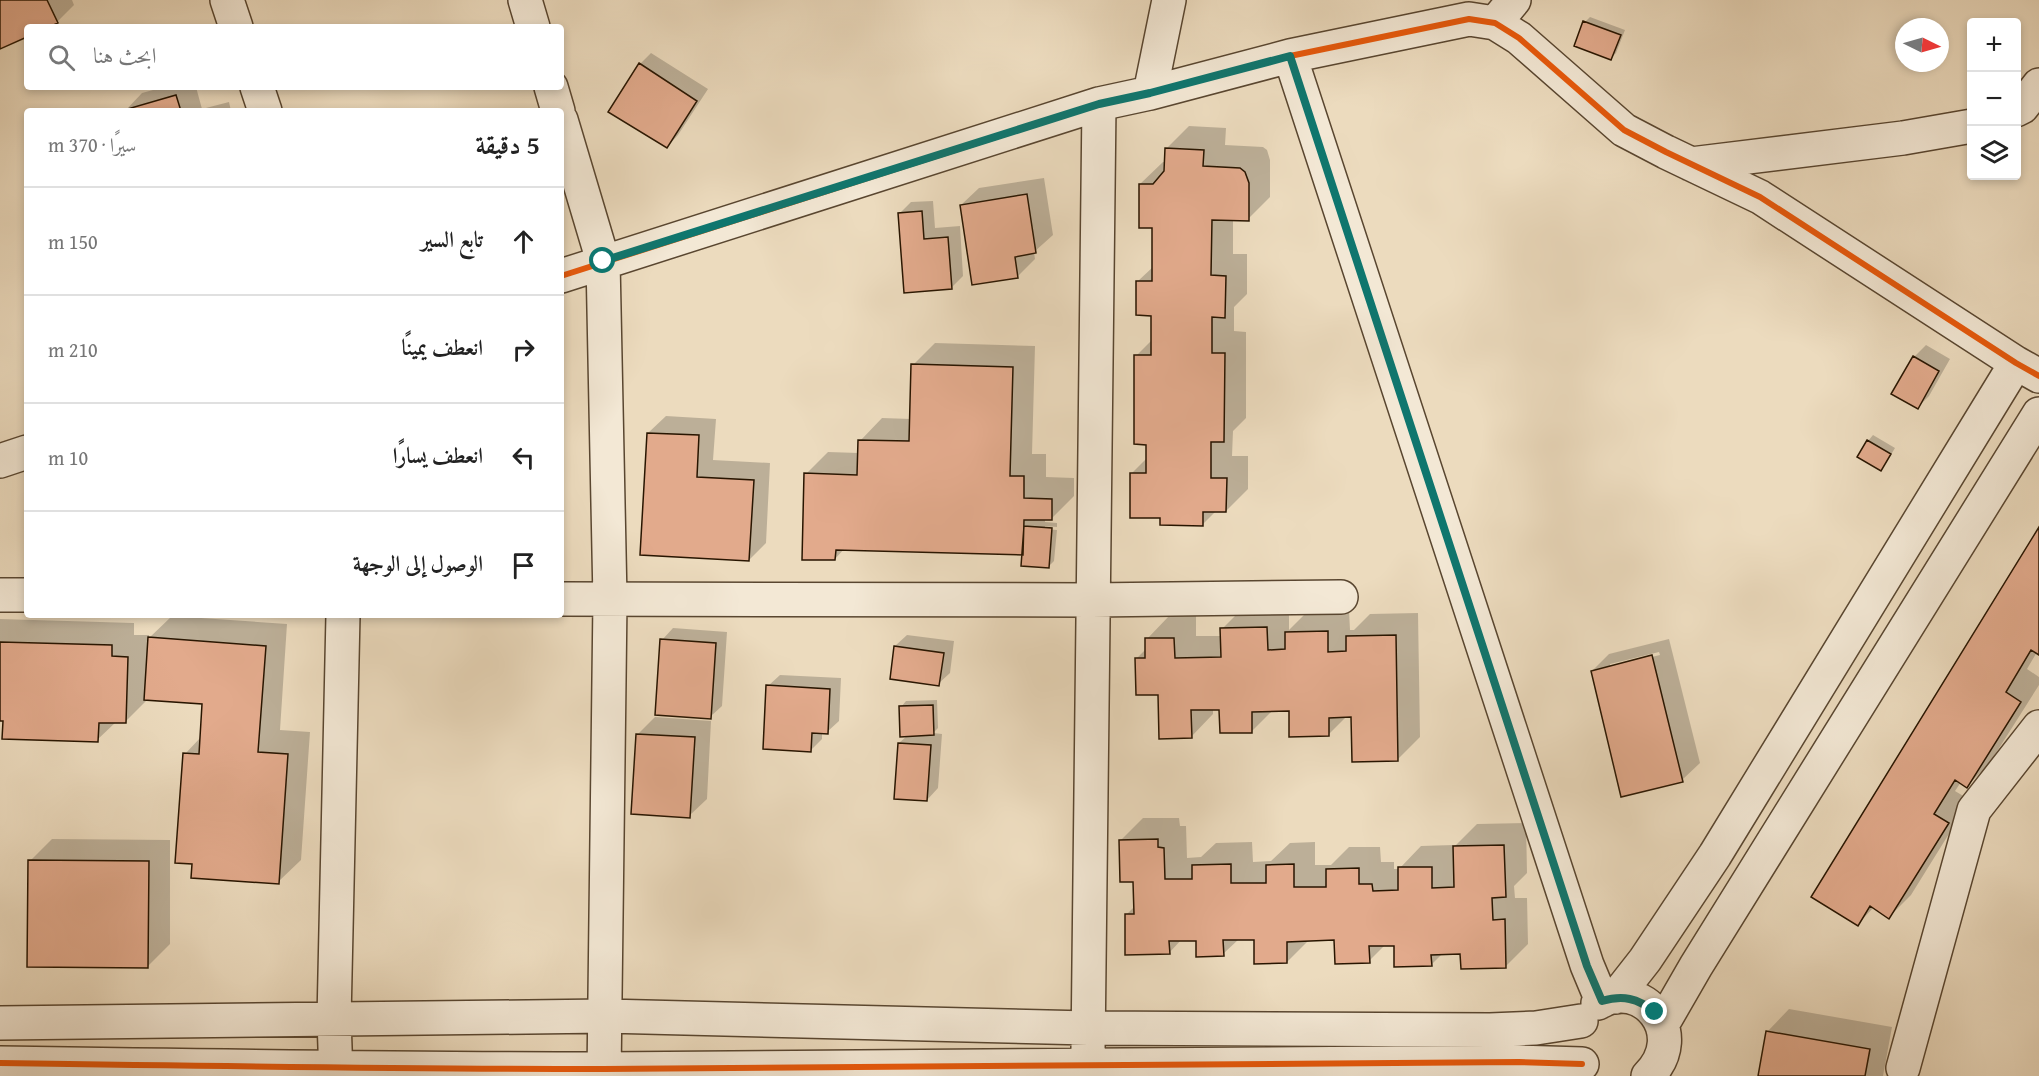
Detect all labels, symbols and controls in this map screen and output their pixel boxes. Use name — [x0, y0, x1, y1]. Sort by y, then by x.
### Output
north arrow — [1895, 18, 1949, 72]
map controls — [1967, 18, 2021, 180]
button: + — [1967, 18, 2021, 72]
search box — [24, 24, 564, 90]
text: ابحث هنا — [93, 39, 157, 71]
icon: search — [45, 41, 78, 74]
button: − — [1967, 72, 2021, 126]
text: 5 دقيقة — [475, 125, 540, 164]
button: layers — [1967, 126, 2021, 180]
text: سيرًا · 370 m — [48, 130, 136, 159]
text: تابع السير — [421, 223, 483, 255]
icon: ahead — [507, 225, 540, 258]
text: 150 m — [48, 227, 98, 256]
route start — [589, 247, 615, 273]
text: انعطف يمينًا — [402, 331, 483, 363]
icon: right — [507, 333, 540, 366]
text: 210 m — [48, 335, 98, 364]
text: انعطف يسارًا — [393, 439, 483, 471]
icon: left — [507, 441, 540, 474]
text: 10 m — [48, 443, 88, 472]
text: الوصول إلى الوجهة — [353, 547, 483, 579]
icon: arrive — [507, 549, 540, 582]
route end — [1641, 998, 1667, 1024]

